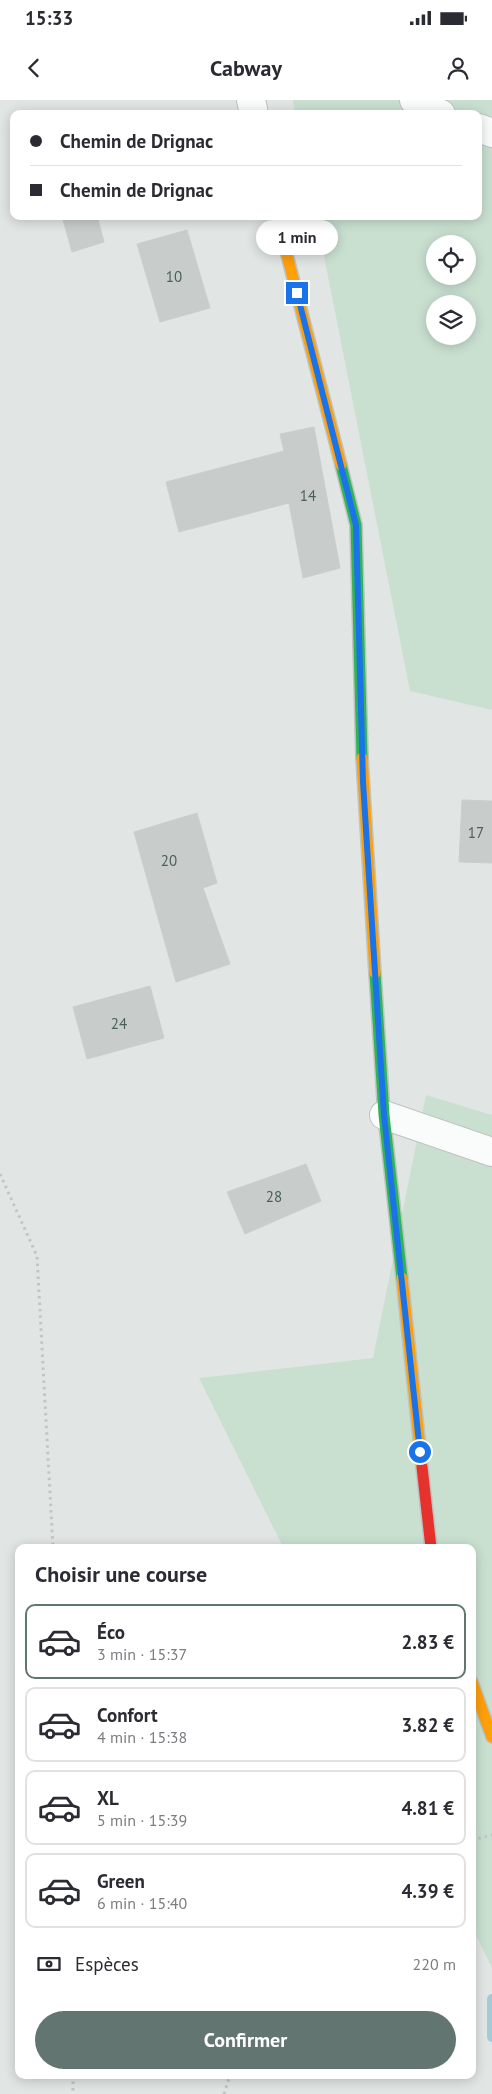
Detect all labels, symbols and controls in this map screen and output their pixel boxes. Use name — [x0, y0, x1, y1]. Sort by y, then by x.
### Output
text: 15:33 — [25, 6, 73, 30]
icon: back — [20, 54, 48, 82]
text: Cabway — [210, 54, 282, 82]
icon: person — [444, 54, 472, 82]
text: Chemin de Drignac — [60, 129, 213, 153]
text: Chemin de Drignac — [60, 178, 213, 202]
callout: 1 min — [256, 220, 338, 256]
text: 1 min — [277, 227, 317, 247]
map controls — [426, 235, 476, 345]
button: locate — [426, 235, 476, 285]
house number: 10 — [166, 267, 182, 286]
route end — [286, 282, 308, 304]
button: layers — [426, 295, 476, 345]
house number: 14 — [300, 486, 316, 505]
house number: 17 — [468, 823, 484, 842]
house number: 20 — [161, 851, 177, 870]
house number: 24 — [111, 1014, 127, 1033]
house number: 28 — [266, 1187, 282, 1206]
route start — [409, 1441, 431, 1463]
text: Choisir une course — [35, 1560, 207, 1588]
icon: car — [37, 1619, 82, 1664]
text: Éco — [97, 1620, 125, 1644]
text: 2.83 € — [401, 1630, 454, 1654]
text: 3 min · 15:37 — [97, 1644, 187, 1664]
icon: car — [37, 1702, 82, 1747]
text: Confort — [97, 1703, 158, 1727]
text: 3.82 € — [401, 1713, 454, 1737]
text: 4 min · 15:38 — [97, 1727, 187, 1747]
icon: car — [37, 1785, 82, 1830]
text: XL — [97, 1786, 119, 1810]
text: 4.81 € — [401, 1796, 454, 1820]
text: 5 min · 15:39 — [97, 1810, 187, 1830]
icon: car — [37, 1868, 82, 1913]
text: Green — [97, 1869, 145, 1893]
text: 4.39 € — [401, 1879, 454, 1903]
text: 6 min · 15:40 — [97, 1893, 187, 1913]
icon: cash — [35, 1950, 63, 1978]
text: Espèces — [75, 1952, 139, 1976]
text: 220 m — [413, 1954, 456, 1974]
button: Confirmer — [35, 2011, 456, 2069]

